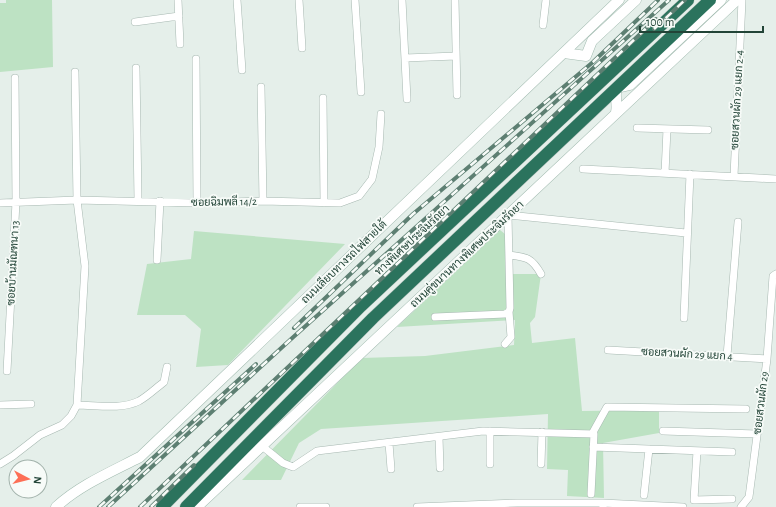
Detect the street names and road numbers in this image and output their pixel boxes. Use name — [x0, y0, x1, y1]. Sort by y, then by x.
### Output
street label: ซอยสวนผัก 29 แยก 2-4 — [727, 50, 745, 150]
street label: ซอยฉิมพลี 14/2 — [191, 193, 257, 208]
street label: ถนนคู่ขนานทางพิเศษประจิมรัถยา — [407, 197, 527, 311]
street label: ทางพิเศษประจิมรัถยา — [371, 201, 451, 277]
street label: ถนนเลียบทางรถไฟสายใต้ — [297, 216, 389, 306]
street label: ซอยบ้านมัณฑนา 13 — [3, 220, 21, 306]
street label: ซอยสวนผัก 29 แยก 4 — [641, 344, 733, 362]
street label: ซอยสวนผัก 29 — [750, 370, 770, 435]

